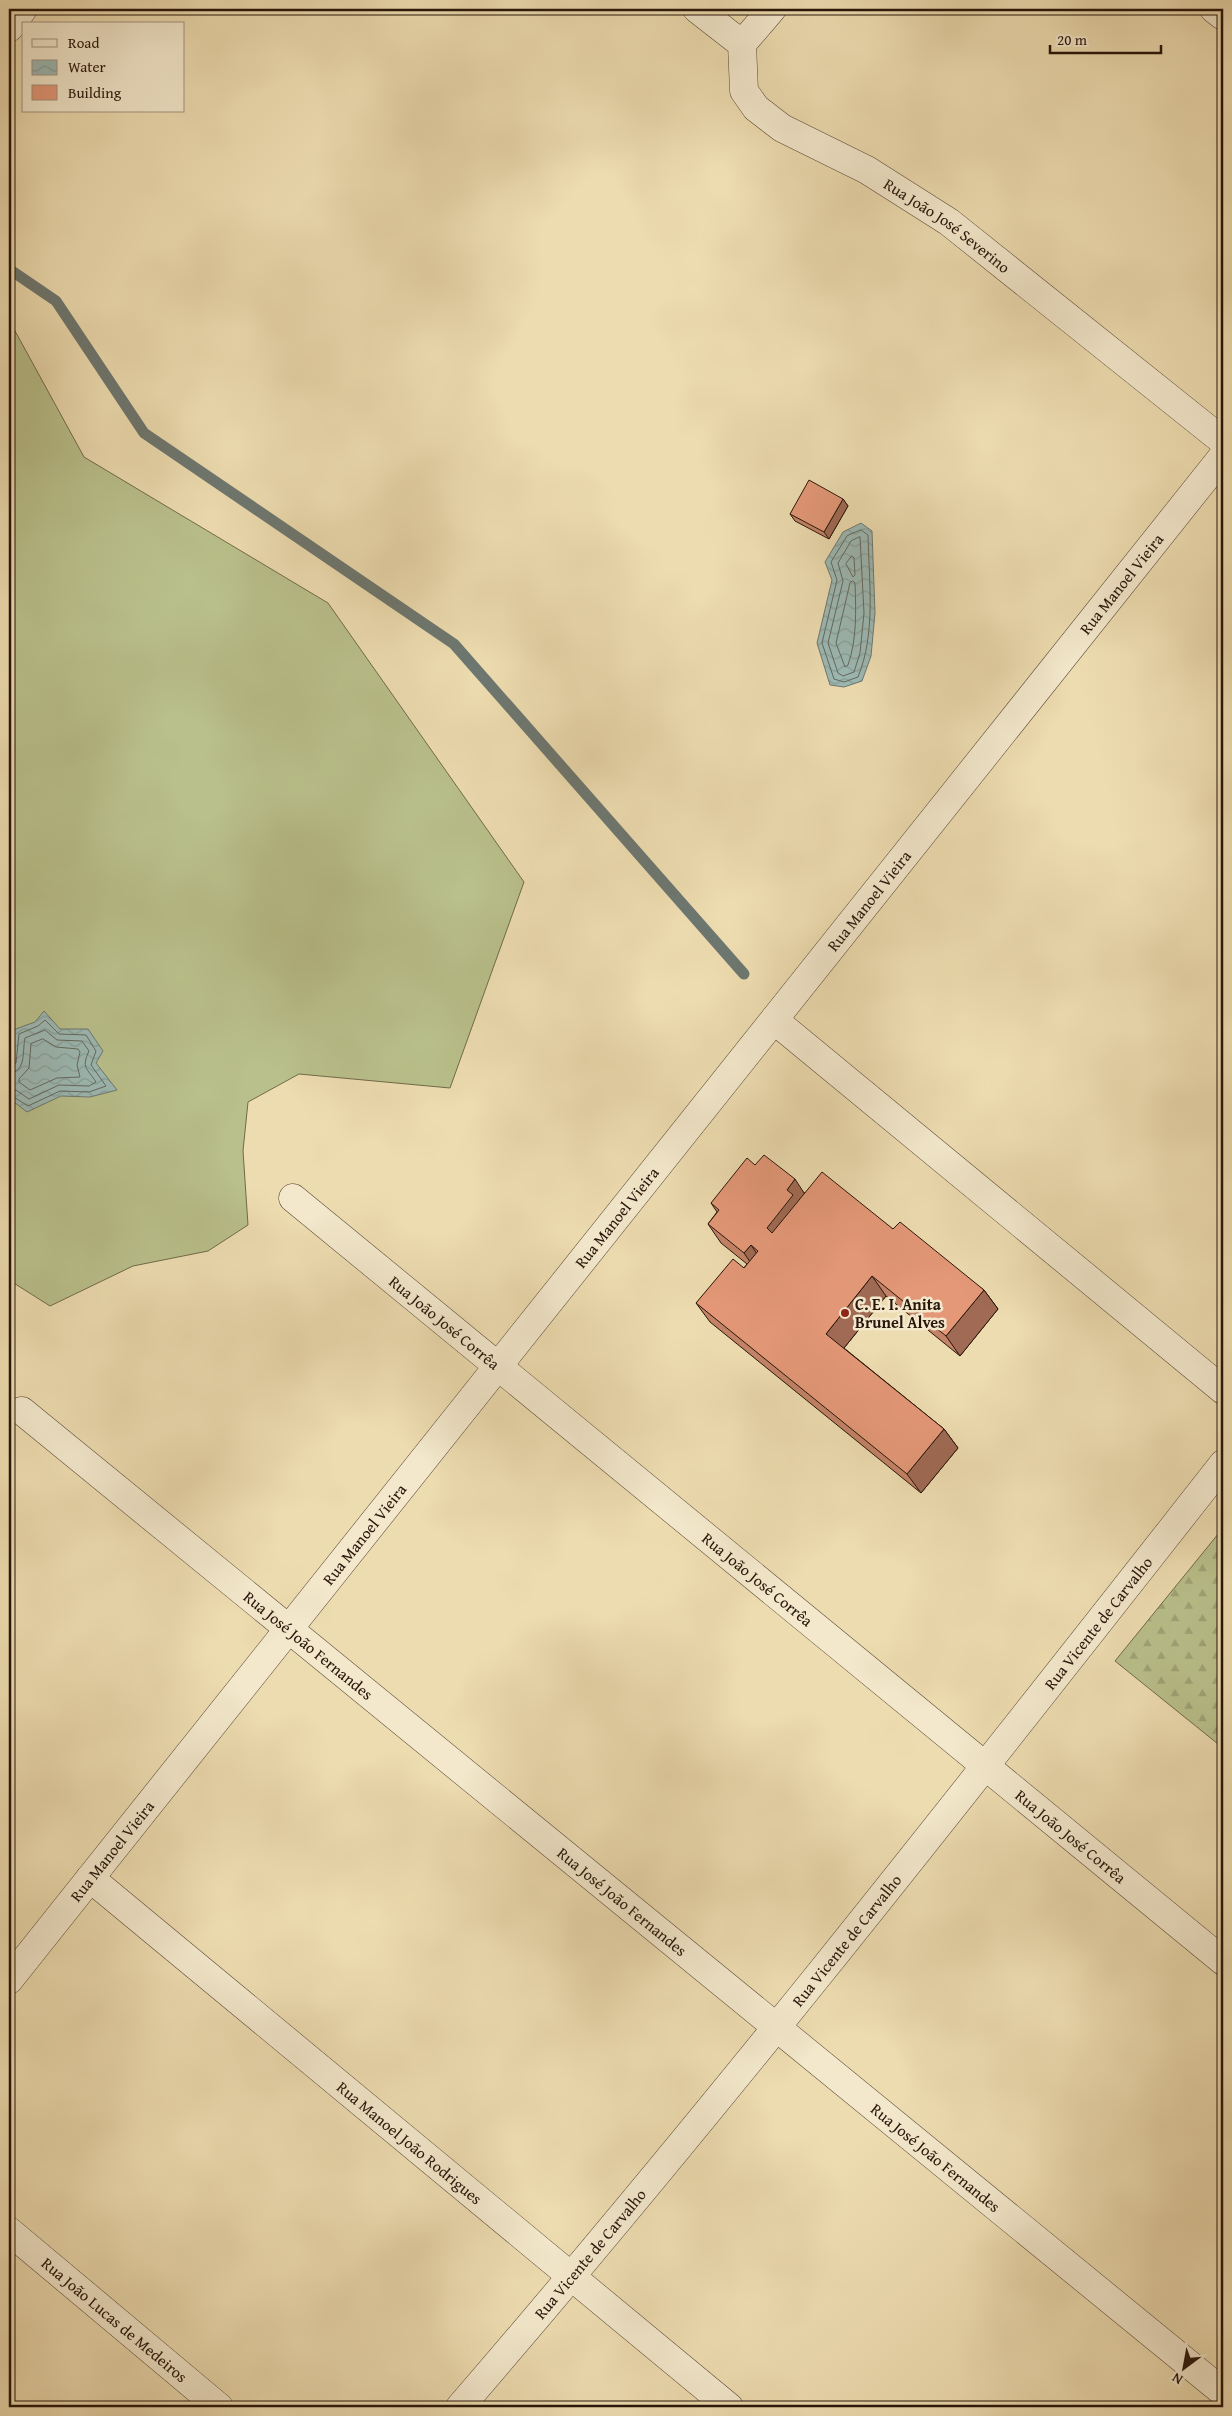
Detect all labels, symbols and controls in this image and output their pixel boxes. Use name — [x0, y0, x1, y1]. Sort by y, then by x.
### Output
legend — [22, 22, 185, 112]
scale bar — [1050, 22, 1161, 54]
text: 20 m — [1057, 29, 1088, 50]
text: Road — [68, 32, 99, 53]
text: Water — [68, 56, 106, 77]
text: Building — [68, 82, 122, 103]
street label: Rua João José Severino — [879, 172, 1016, 279]
street label: Rua Manoel Vieira — [1073, 528, 1169, 640]
street label: Rua Manoel Vieira — [821, 845, 917, 956]
street label: Rua Manoel Vieira — [569, 1161, 665, 1273]
street label: Rua João José Corrêa — [384, 1270, 506, 1375]
place label: C. E. I. Anita Brunel Alves — [855, 1292, 945, 1334]
marker: C. E. I. Anita Brunel Alves — [839, 1307, 851, 1319]
street label: Rua Manoel Vieira — [316, 1478, 412, 1590]
street label: Rua João José Corrêa — [697, 1526, 819, 1632]
street label: Rua Vicente de Carvalho — [1038, 1551, 1158, 1695]
street label: Rua José João Fernandes — [238, 1585, 379, 1705]
street label: Rua João José Corrêa — [1010, 1783, 1132, 1889]
street label: Rua Manoel Vieira — [64, 1795, 160, 1907]
street label: Rua José João Fernandes — [552, 1841, 692, 1962]
street label: Rua Vicente de Carvalho — [786, 1869, 907, 2012]
street label: Rua Manoel João Rodrigues — [332, 2075, 488, 2210]
street label: Rua José João Fernandes — [866, 2097, 1006, 2218]
street label: Rua Vicente de Carvalho — [528, 2183, 652, 2324]
street label: Rua João Lucas de Medeiros — [36, 2251, 193, 2388]
north arrow — [1160, 2344, 1210, 2394]
text: N — [1167, 2368, 1186, 2390]

